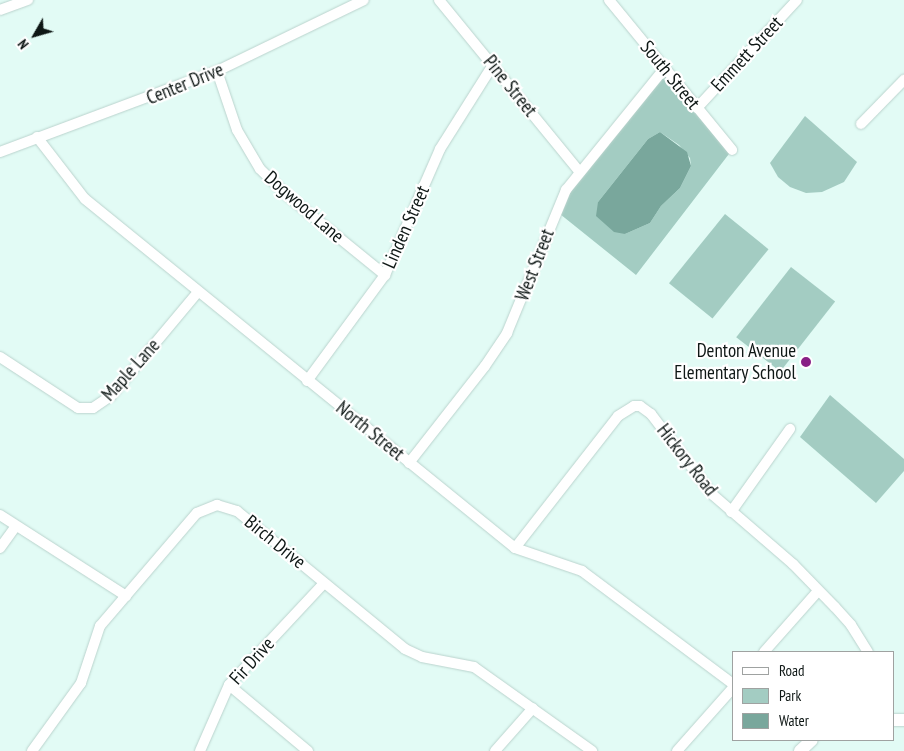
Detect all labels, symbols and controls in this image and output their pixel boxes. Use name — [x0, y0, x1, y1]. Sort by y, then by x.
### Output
north arrow — [10, 10, 60, 60]
street label: Emmett Street — [706, 12, 788, 96]
text: N — [14, 36, 33, 53]
street label: South Street — [635, 36, 705, 114]
street label: Pine Street — [478, 51, 542, 121]
street label: Center Drive — [143, 58, 227, 110]
street label: Dogwood Lane — [260, 166, 348, 248]
street label: Linden Street — [378, 182, 434, 272]
street label: West Street — [511, 226, 559, 304]
street label: Maple Lane — [97, 334, 165, 406]
place label: Denton Avenue Elementary School — [674, 340, 796, 384]
marker: Denton Avenue Elementary School — [800, 356, 812, 368]
street label: North Street — [331, 397, 409, 465]
street label: Hickory Road — [652, 419, 722, 501]
street label: Birch Drive — [240, 510, 310, 574]
street label: Fir Drive — [225, 633, 279, 689]
legend — [732, 651, 894, 741]
text: Road — [779, 661, 805, 680]
text: Park — [779, 686, 801, 705]
text: Water — [779, 711, 809, 730]

